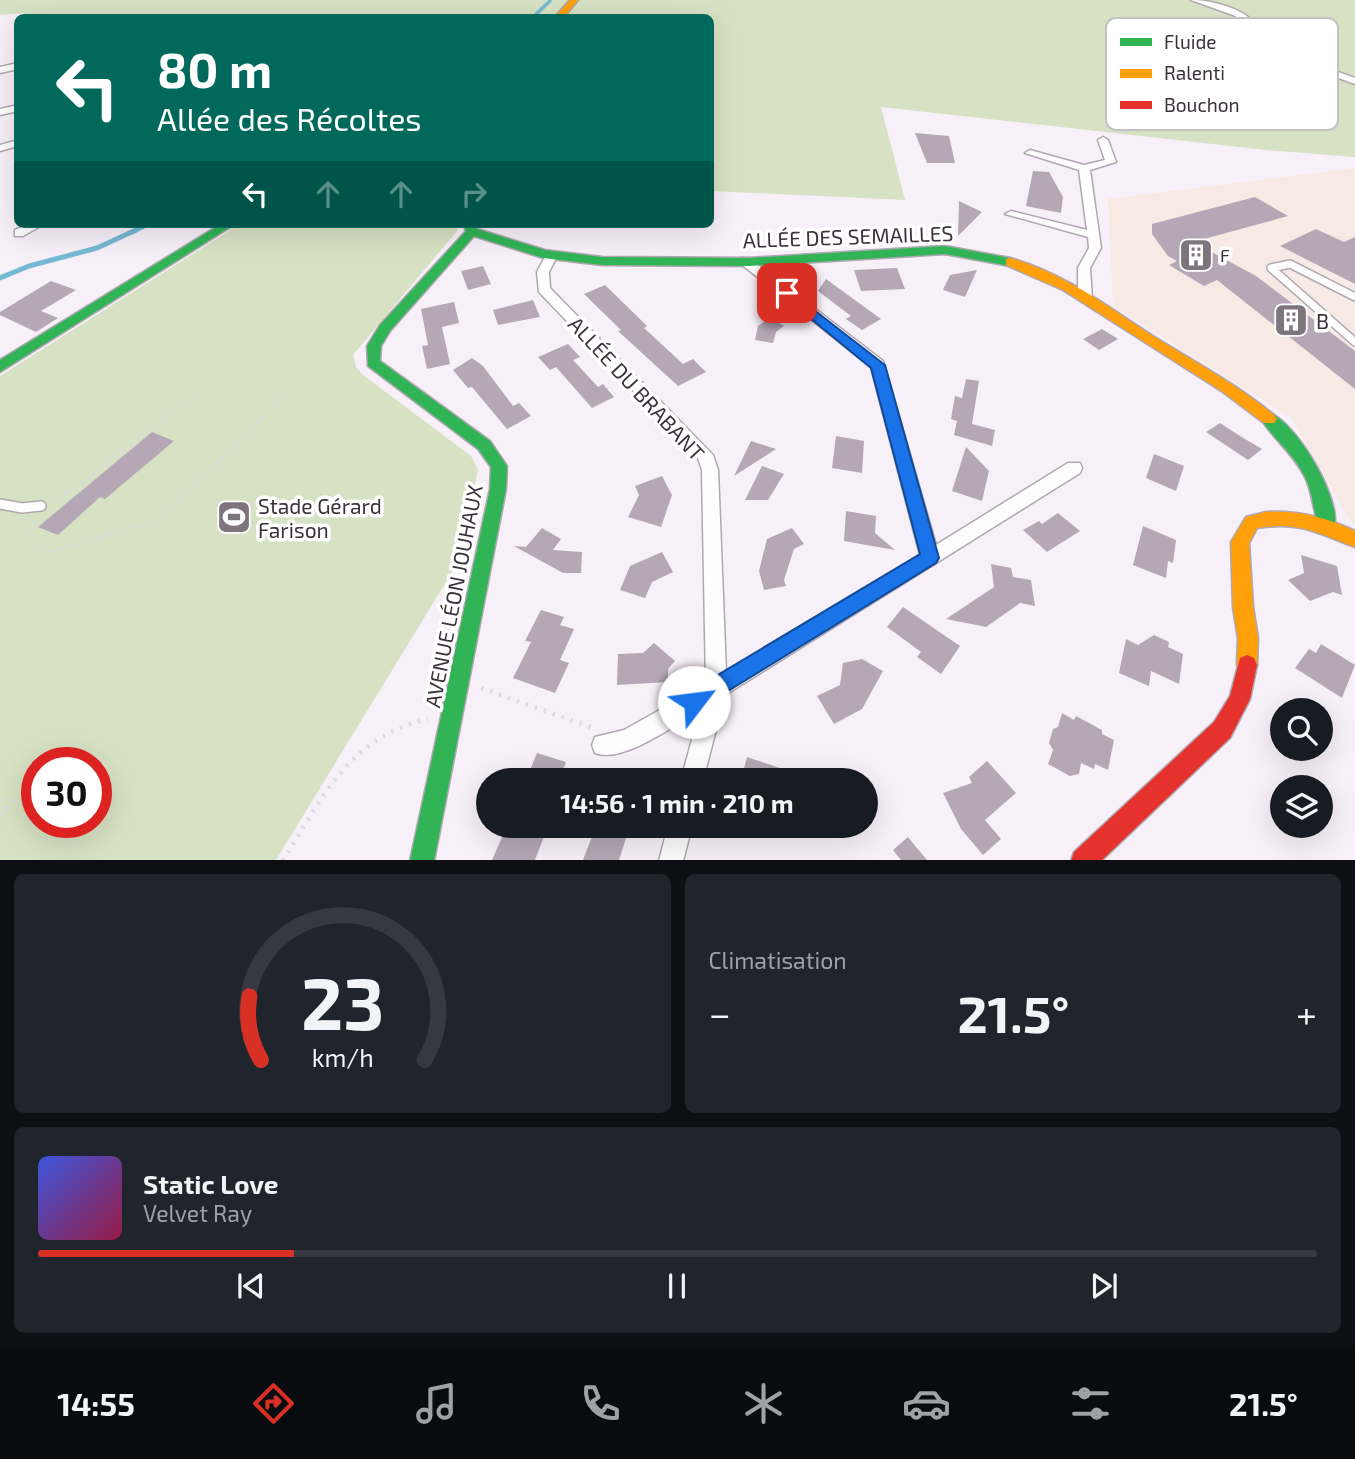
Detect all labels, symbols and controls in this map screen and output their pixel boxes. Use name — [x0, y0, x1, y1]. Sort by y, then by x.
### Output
legend — [1106, 18, 1338, 130]
text: Fluide — [1164, 30, 1217, 53]
text: 80 m — [157, 39, 272, 98]
icon: left — [42, 42, 133, 133]
text: Ralenti — [1164, 61, 1225, 84]
text: Bouchon — [1164, 93, 1240, 116]
text: Allée des Récoltes — [157, 99, 422, 137]
icon: left — [236, 175, 274, 213]
icon: ahead — [309, 175, 347, 213]
icon: ahead — [382, 175, 420, 213]
icon: right — [455, 175, 493, 213]
street label: ALLÉE DES SEMAILLES — [742, 220, 954, 252]
building icon: F — [1177, 236, 1215, 274]
place label: F — [1220, 244, 1230, 266]
pin — [757, 263, 817, 323]
icon: arrive — [768, 274, 806, 312]
building icon: B — [1272, 301, 1310, 339]
place label: B — [1316, 308, 1329, 333]
street label: ALLÉE DU BRABANT — [564, 311, 710, 465]
street label: AVENUE LÉON JOUHAUX — [419, 482, 487, 710]
place label: Stade Gérard Farison — [258, 493, 382, 542]
sports icon: Stade Gérard Farison — [215, 498, 253, 536]
position arrow — [657, 665, 731, 739]
map controls — [1270, 698, 1333, 838]
button: search — [1270, 698, 1333, 761]
speed limit sign: 30 — [21, 747, 112, 838]
button: layers — [1270, 775, 1333, 838]
text: 14:56 · 1 min · 210 m — [560, 787, 794, 818]
text: Climatisation — [709, 946, 847, 974]
text: 23 — [300, 957, 384, 1045]
text: 21.5° — [957, 981, 1069, 1043]
text: − — [709, 990, 731, 1036]
text: + — [1296, 990, 1317, 1036]
text: km/h — [311, 1041, 373, 1071]
text: Static Love — [143, 1168, 279, 1199]
text: Velvet Ray — [143, 1199, 252, 1227]
icon: previous — [232, 1267, 270, 1305]
icon: pause — [658, 1267, 696, 1305]
icon: next — [1085, 1267, 1123, 1305]
icon: directions — [249, 1379, 298, 1428]
icon: music — [412, 1379, 461, 1428]
icon: phone — [576, 1379, 625, 1428]
icon: climate — [739, 1379, 788, 1428]
icon: car — [902, 1379, 951, 1428]
icon: filters — [1066, 1379, 1115, 1428]
text: 14:55 — [57, 1384, 135, 1422]
text: 21.5° — [1229, 1384, 1298, 1422]

